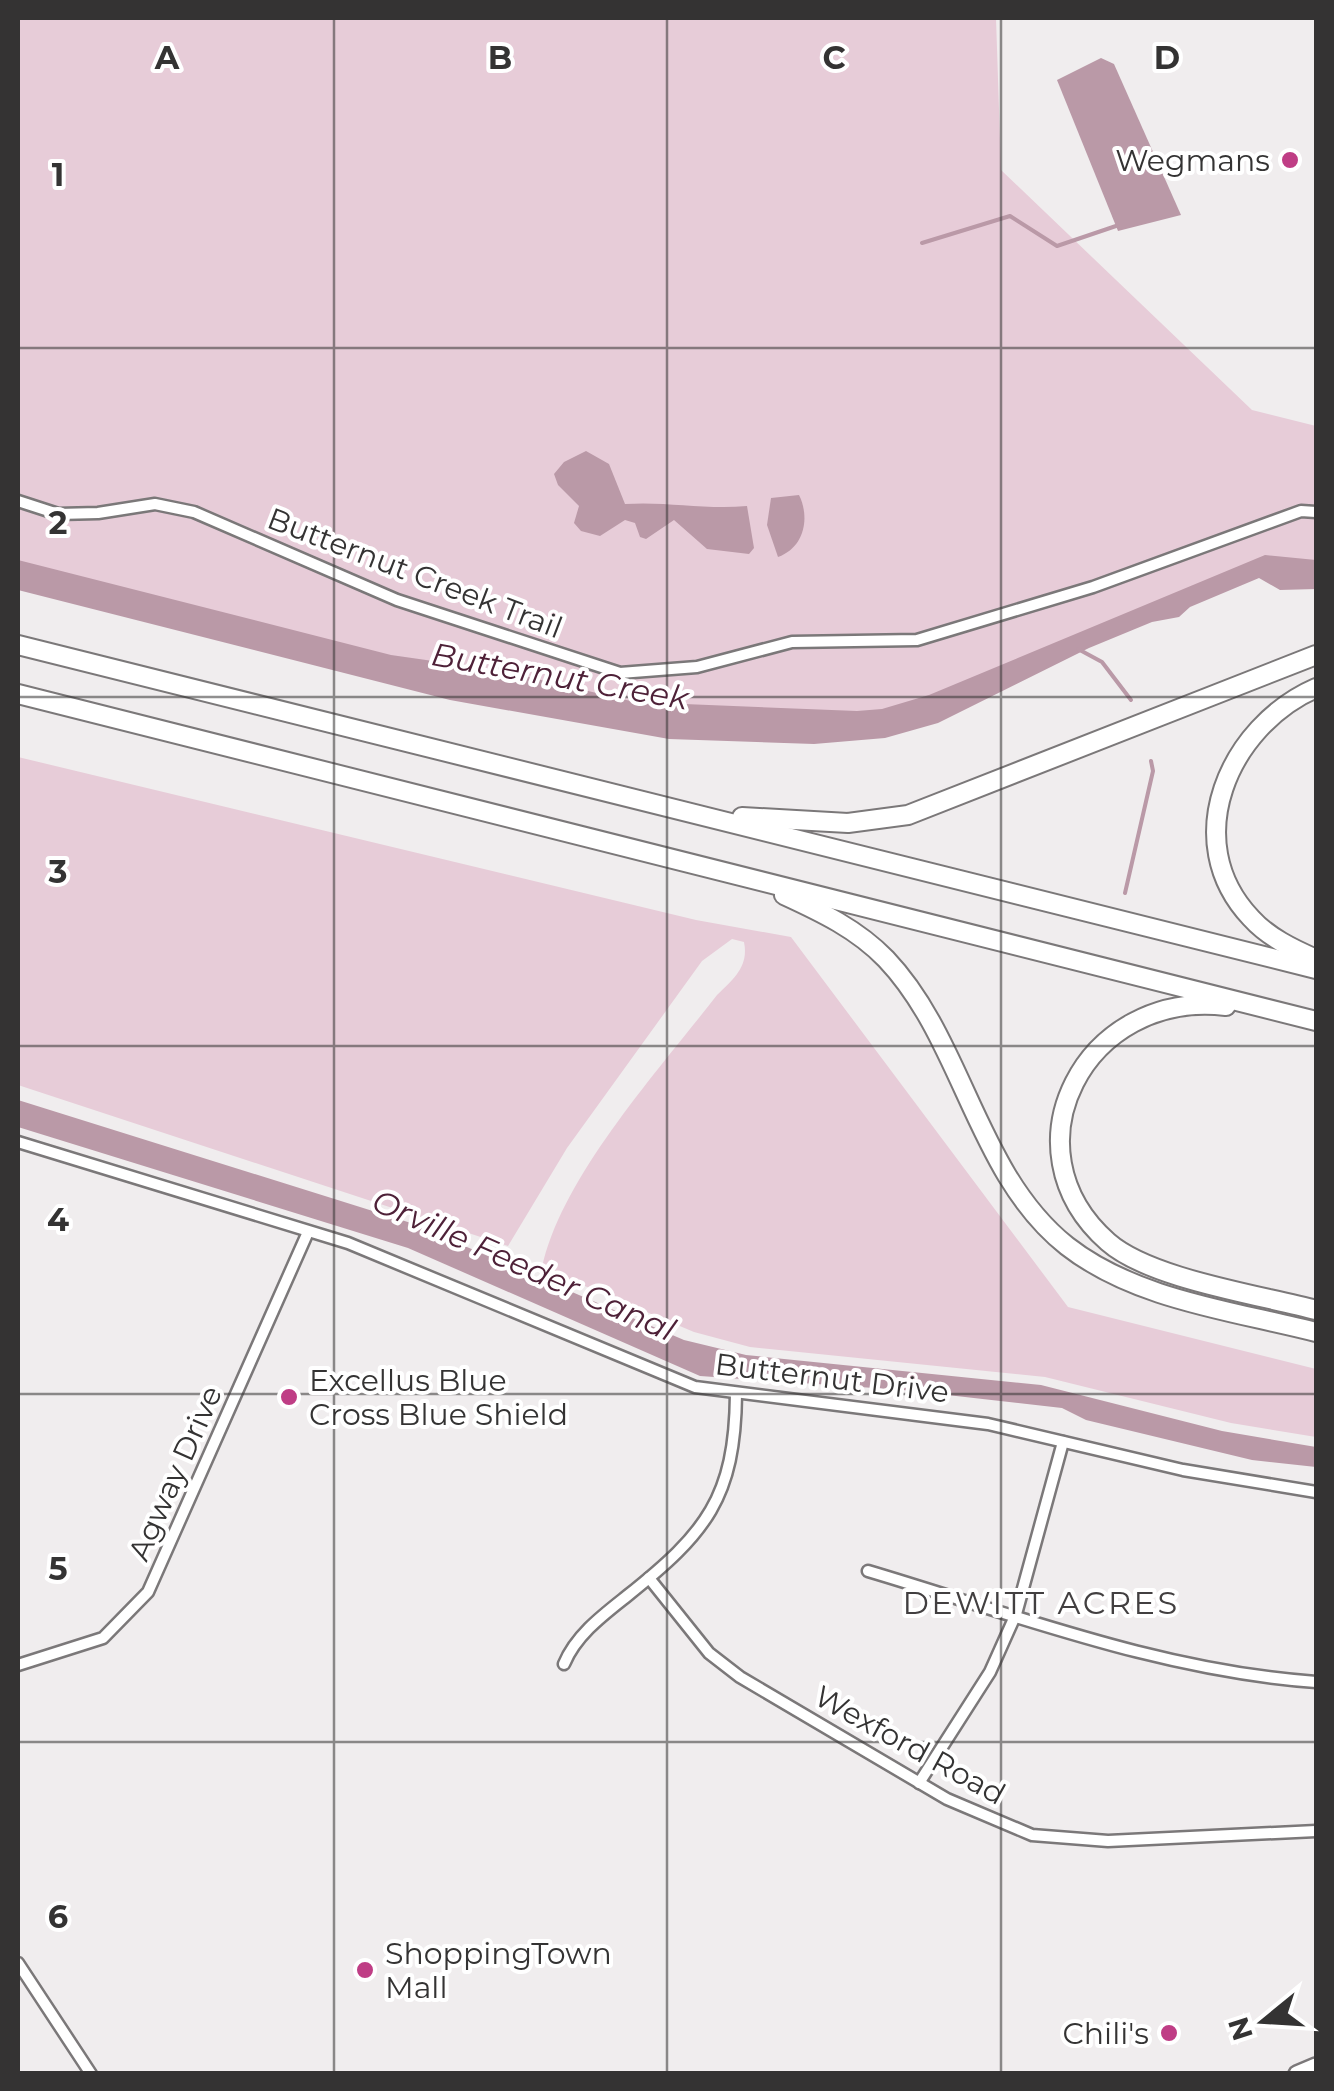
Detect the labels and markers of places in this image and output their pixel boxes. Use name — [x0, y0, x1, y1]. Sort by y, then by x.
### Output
place label: Wegmans — [1115, 142, 1270, 179]
marker: Wegmans — [1279, 149, 1301, 171]
place label: Excellus Blue Cross Blue Shield — [309, 1362, 568, 1433]
marker: Excellus Blue Cross Blue Shield — [278, 1386, 300, 1408]
place label: ShoppingTown Mall — [385, 1935, 612, 2006]
marker: ShoppingTown Mall — [354, 1959, 376, 1981]
place label: Chili's — [1063, 2015, 1149, 2052]
marker: Chili's — [1158, 2022, 1180, 2044]

